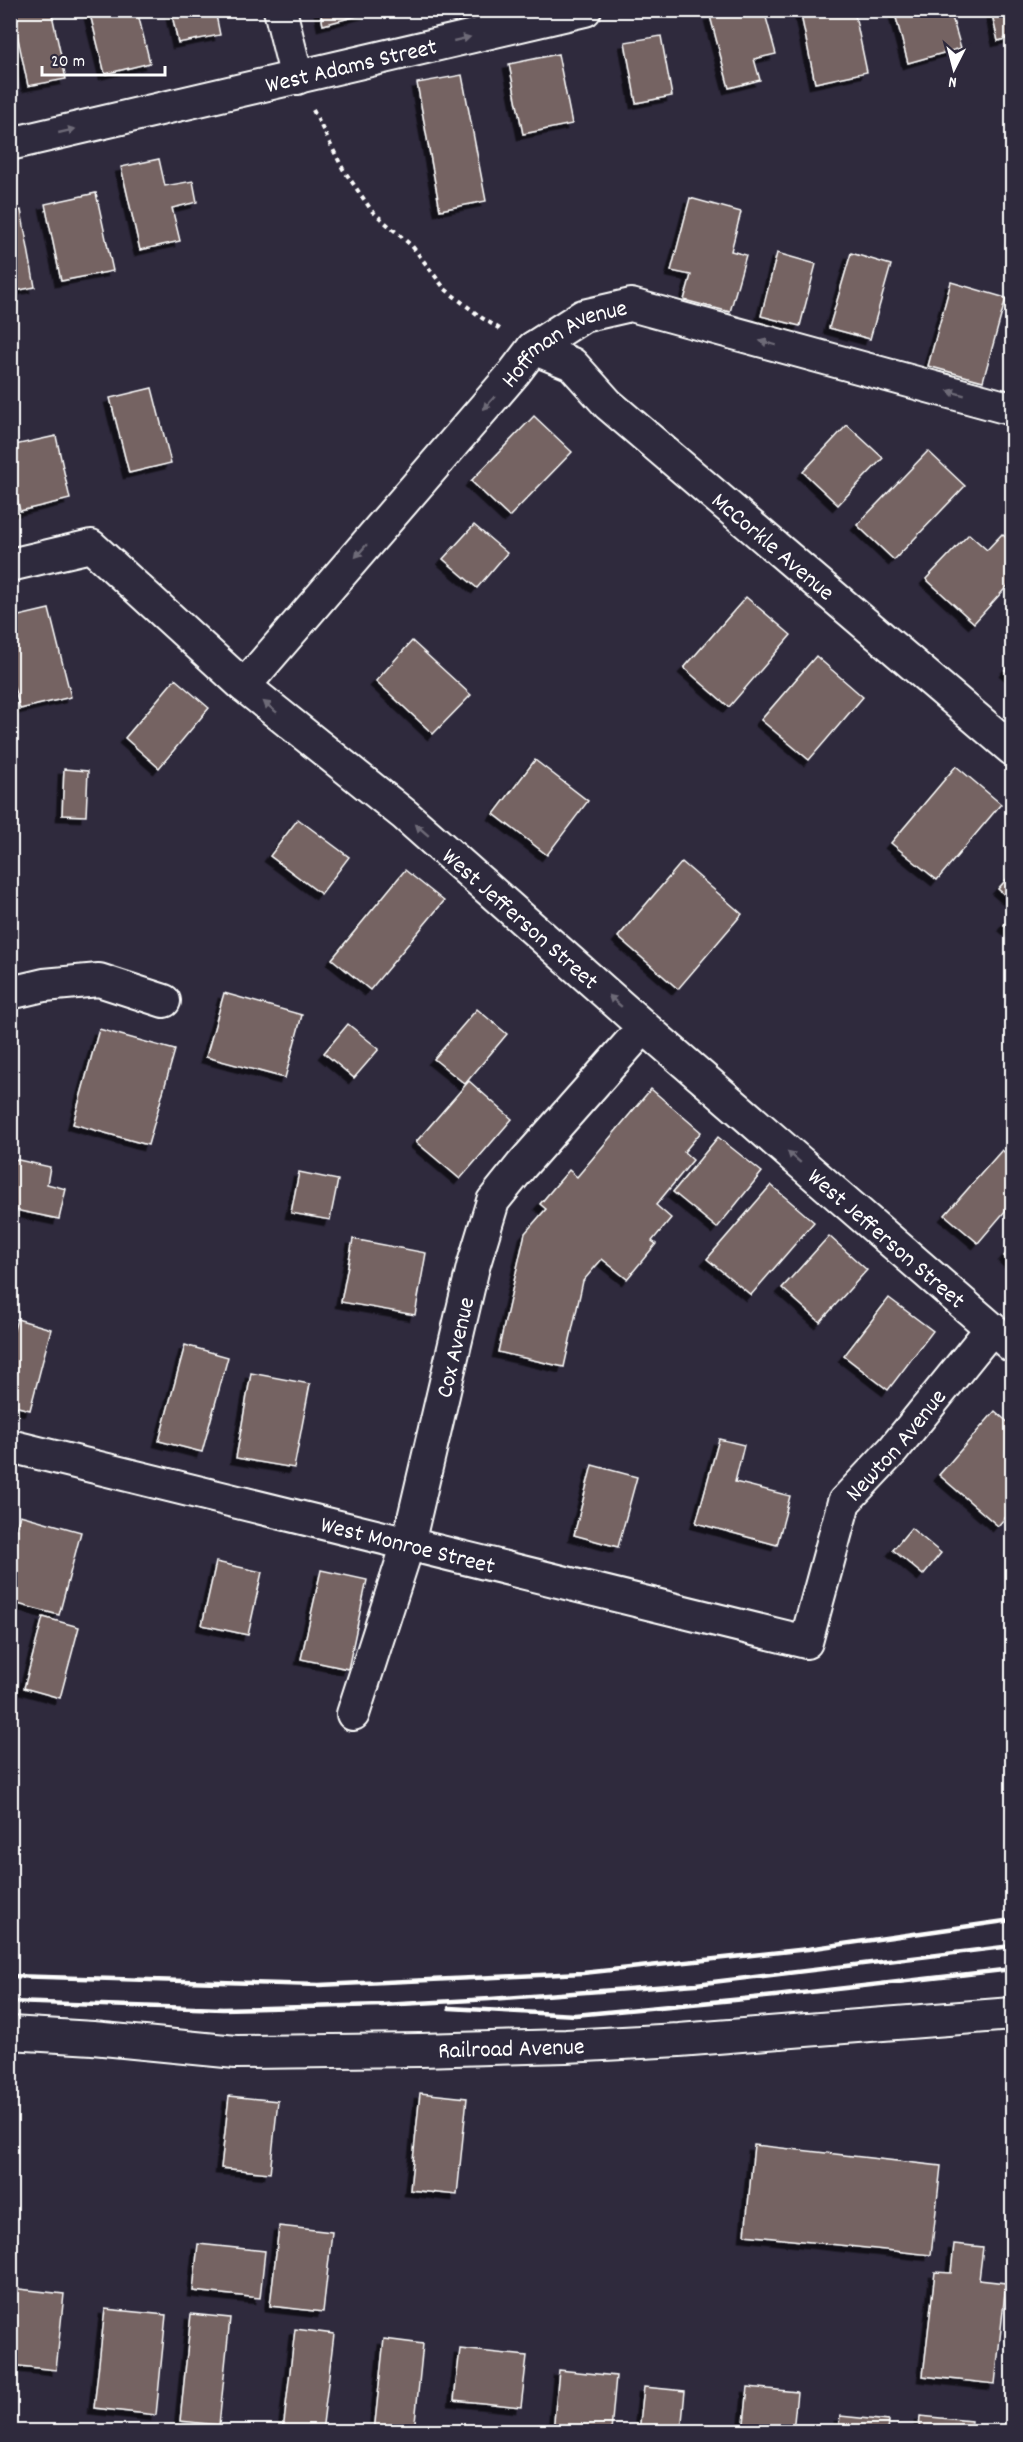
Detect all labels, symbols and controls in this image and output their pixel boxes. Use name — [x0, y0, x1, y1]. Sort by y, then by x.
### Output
street label: West Adams Street — [263, 31, 441, 104]
one-way arrow — [453, 34, 472, 43]
scale bar — [42, 39, 165, 77]
north arrow — [924, 39, 984, 99]
text: 20 m — [51, 50, 85, 75]
text: N — [947, 70, 958, 93]
one-way arrow — [58, 125, 77, 135]
street label: Hoffman Avenue — [494, 292, 631, 397]
one-way arrow — [759, 337, 777, 347]
one-way arrow — [947, 388, 965, 398]
one-way arrow — [482, 395, 495, 411]
street label: McCorkle Avenue — [703, 485, 841, 610]
one-way arrow — [354, 543, 368, 558]
one-way arrow — [263, 702, 278, 714]
one-way arrow — [414, 823, 429, 837]
street label: West Jefferson Street — [433, 841, 605, 999]
one-way arrow — [608, 995, 623, 1008]
one-way arrow — [787, 1151, 802, 1164]
street label: West Jefferson Street — [799, 1162, 972, 1318]
street label: Cox Avenue — [429, 1294, 485, 1402]
street label: Newton Avenue — [839, 1382, 956, 1510]
street label: West Monroe Street — [317, 1509, 498, 1585]
street label: Railroad Avenue — [438, 2031, 585, 2070]

